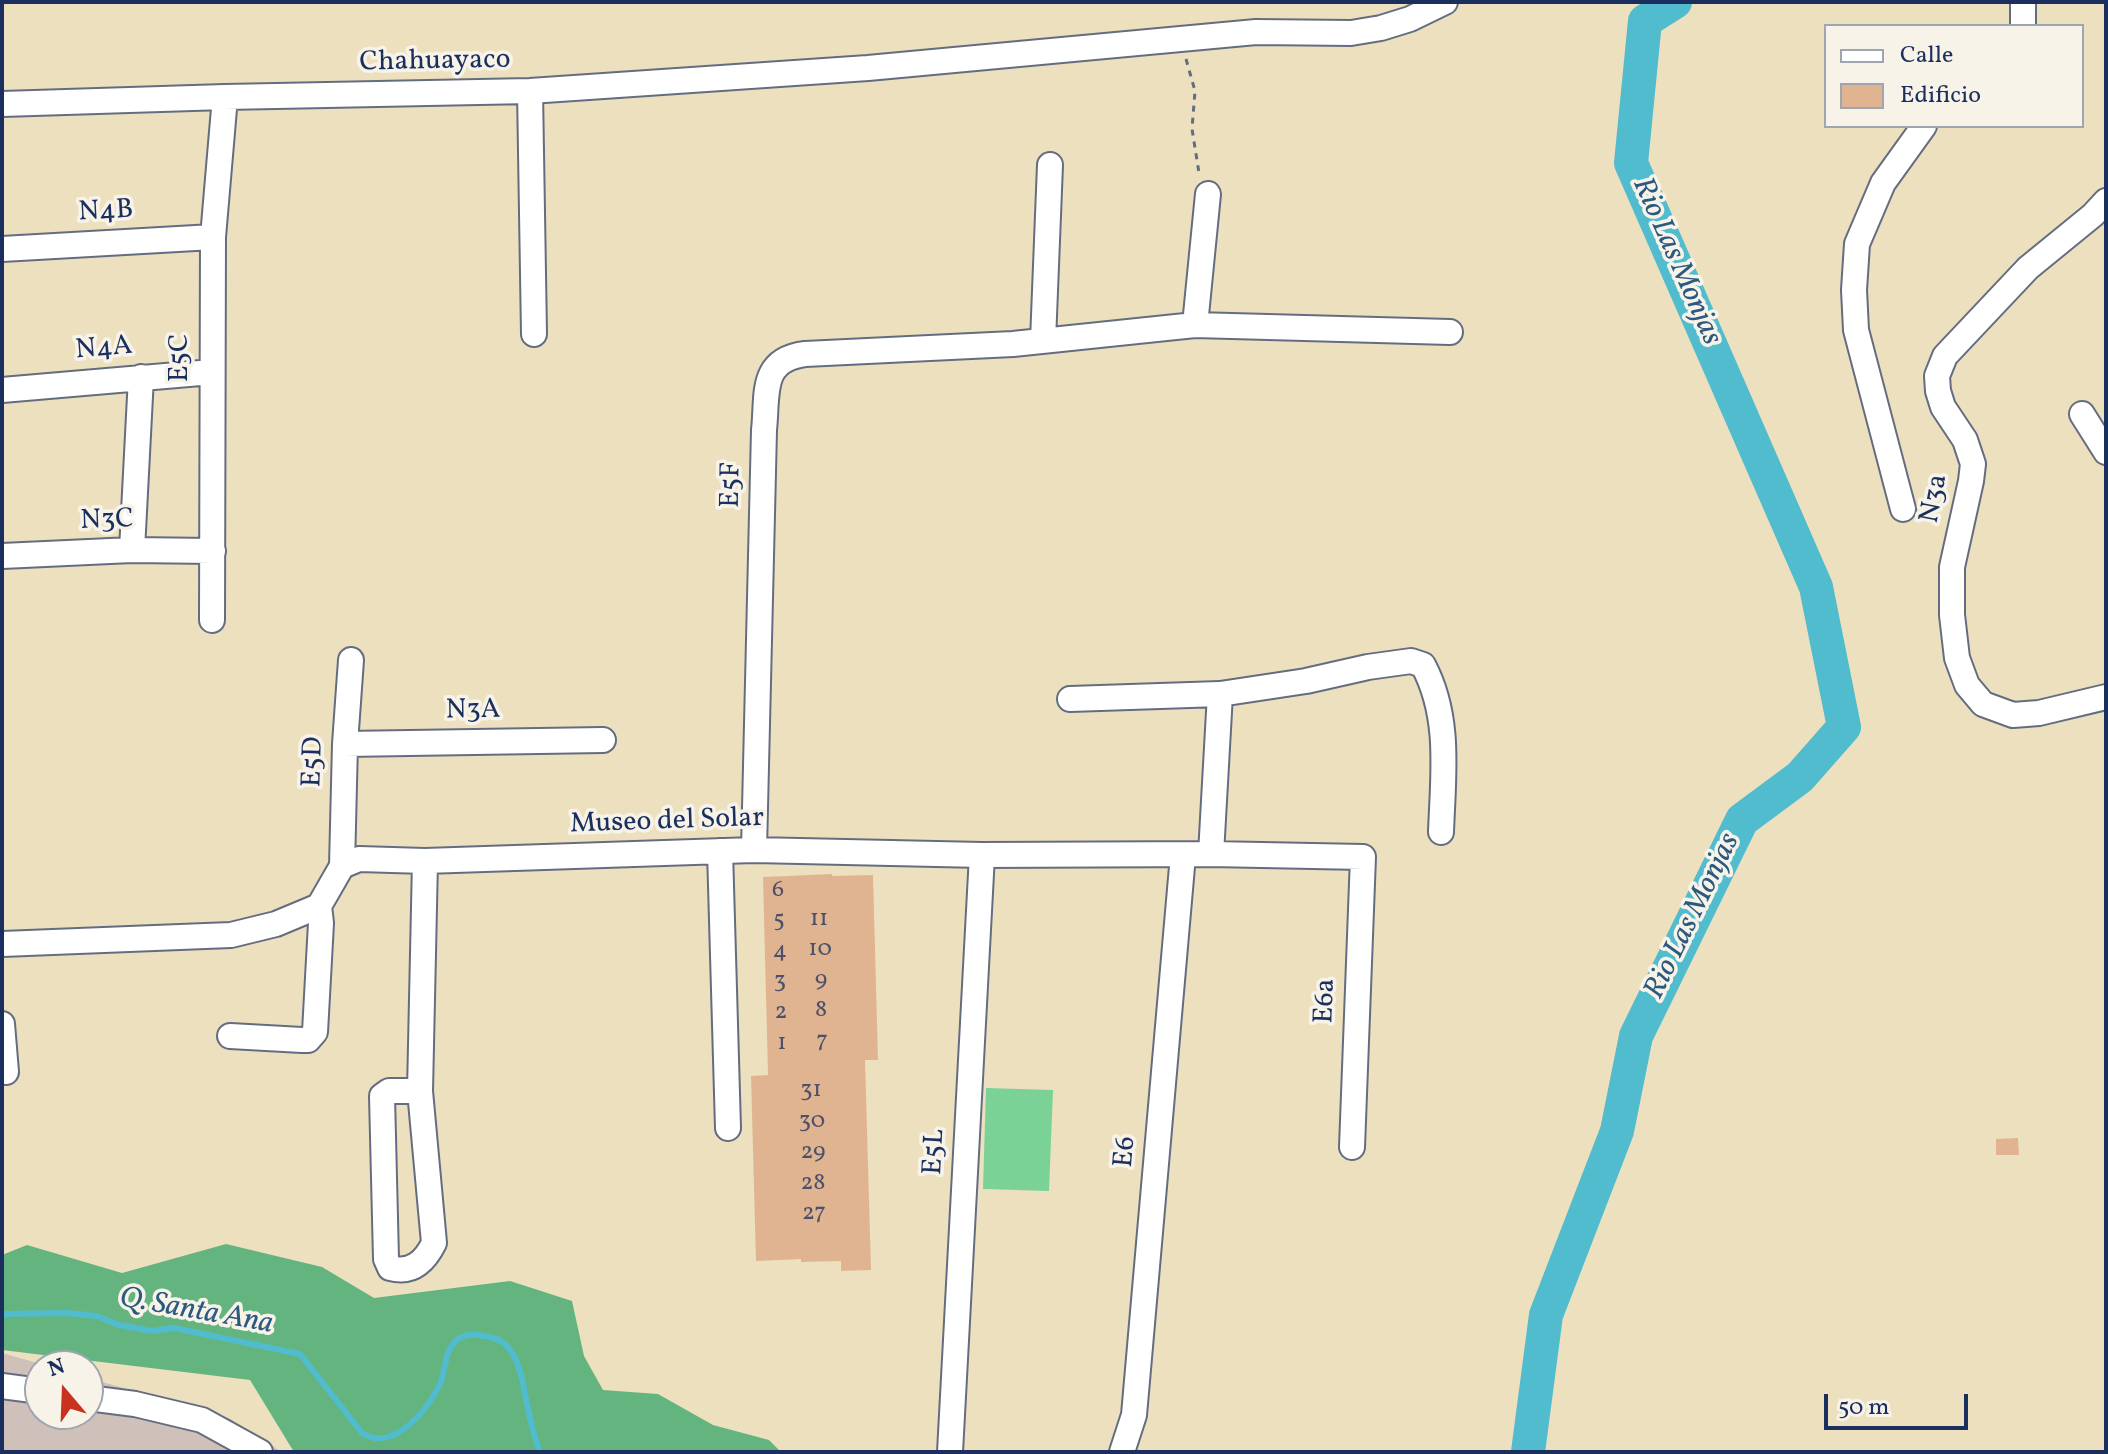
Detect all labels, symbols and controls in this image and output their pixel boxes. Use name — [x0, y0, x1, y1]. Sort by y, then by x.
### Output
legend — [1824, 24, 2084, 128]
text: Calle — [1900, 39, 1953, 73]
street label: Chahuayaco — [359, 45, 511, 81]
text: Edificio — [1900, 79, 1981, 113]
water label: Rio Las Monjas — [1622, 173, 1728, 351]
street label: N4B — [78, 195, 134, 231]
street label: N4A — [74, 331, 134, 369]
street label: E5C — [165, 334, 199, 382]
street label: E5F — [716, 462, 750, 508]
street label: N3a — [1915, 472, 1957, 526]
street label: N3C — [80, 504, 134, 540]
street label: N3A — [445, 695, 501, 729]
street label: E5D — [297, 736, 333, 788]
street label: Museo del Solar — [569, 803, 765, 843]
water label: Rio Las Monjas — [1638, 828, 1750, 1006]
house number: 6 — [772, 878, 784, 906]
house number: 11 — [810, 907, 828, 935]
house number: 5 — [773, 908, 785, 936]
house number: 10 — [808, 937, 832, 965]
house number: 4 — [773, 939, 787, 967]
house number: 9 — [815, 968, 827, 996]
house number: 3 — [774, 969, 786, 997]
street label: E6a — [1309, 978, 1345, 1024]
house number: 8 — [815, 998, 827, 1026]
house number: 2 — [775, 1000, 787, 1028]
house number: 7 — [816, 1029, 828, 1057]
house number: 1 — [777, 1031, 787, 1059]
house number: 31 — [800, 1078, 822, 1106]
house number: 30 — [799, 1109, 825, 1137]
street label: E5L — [918, 1128, 954, 1176]
street label: E6 — [1109, 1135, 1145, 1169]
house number: 29 — [800, 1140, 826, 1168]
house number: 28 — [800, 1171, 826, 1199]
house number: 27 — [802, 1201, 826, 1229]
water label: Q. Santa Ana — [116, 1282, 276, 1344]
north arrow — [24, 1350, 104, 1430]
text: N — [44, 1351, 69, 1386]
scale bar — [1828, 1378, 1972, 1428]
text: 50 m — [1838, 1391, 1890, 1425]

